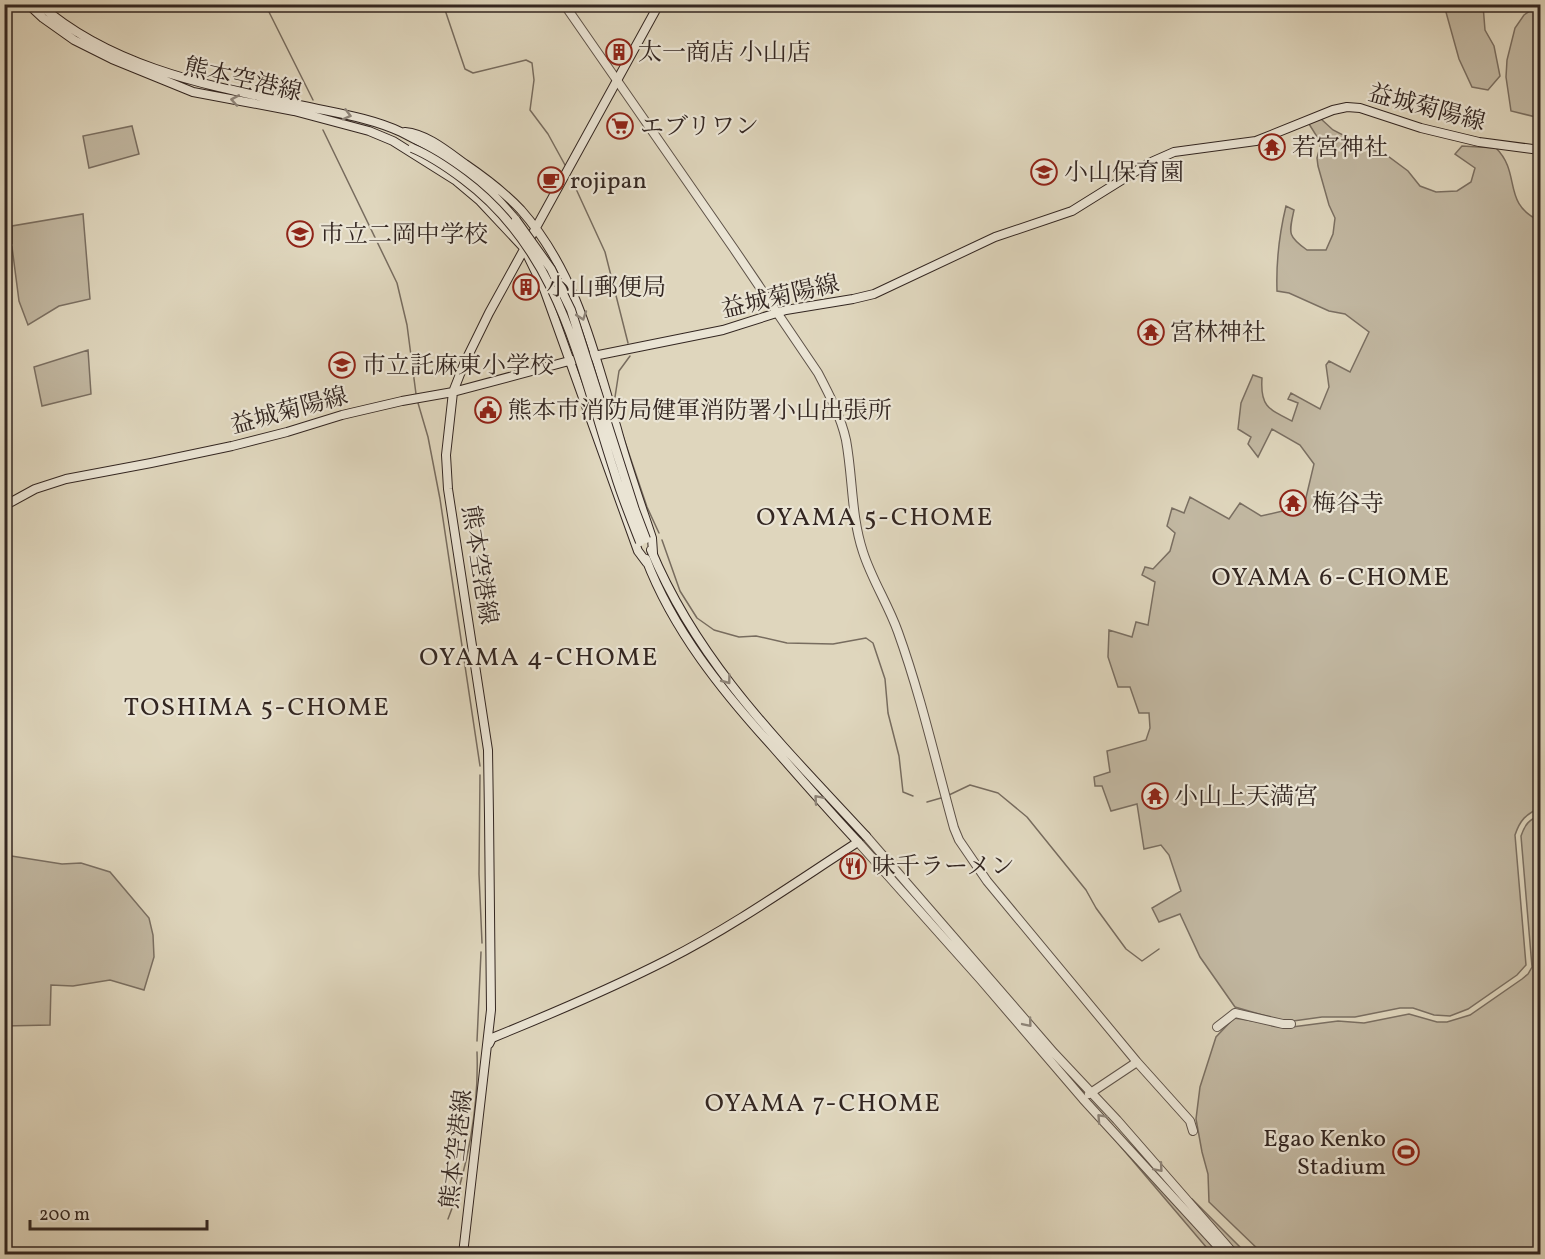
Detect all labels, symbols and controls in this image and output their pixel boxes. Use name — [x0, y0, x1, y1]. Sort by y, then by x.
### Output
building icon: 太一商店 小山店 — [604, 37, 634, 67]
place label: 太一商店 小山店 — [638, 37, 811, 71]
street label: 熊本空港線 — [180, 51, 305, 111]
street label: 益城菊陽線 — [1364, 77, 1489, 141]
one-way arrow — [230, 94, 240, 107]
one-way arrow — [342, 108, 352, 121]
supermarket icon: エブリワン — [605, 111, 635, 141]
place label: エブリワン — [640, 111, 759, 145]
temple icon: 若宮神社 — [1257, 132, 1287, 162]
place label: 若宮神社 — [1292, 132, 1388, 166]
school or university icon: 小山保育園 — [1029, 157, 1059, 187]
place label: 小山保育園 — [1064, 157, 1184, 191]
cafe icon: rojipan — [536, 165, 566, 195]
place label: rojipan — [570, 165, 647, 199]
school or university icon: 市立二岡中学校 — [285, 219, 315, 249]
place label: 市立二岡中学校 — [320, 219, 488, 253]
street label: 益城菊陽線 — [718, 268, 843, 328]
building icon: 小山郵便局 — [511, 272, 541, 302]
place label: 小山郵便局 — [546, 272, 666, 306]
one-way arrow — [575, 311, 588, 321]
temple icon: 宮林神社 — [1136, 317, 1166, 347]
place label: 宮林神社 — [1170, 317, 1266, 351]
school or university icon: 市立託麻東小学校 — [327, 350, 357, 380]
place label: 市立託麻東小学校 — [362, 350, 554, 384]
street label: 益城菊陽線 — [227, 380, 352, 444]
public building icon: 熊本市消防局健軍消防署小山出張所 — [473, 395, 503, 425]
place label: 熊本市消防局健軍消防署小山出張所 — [508, 395, 892, 429]
temple icon: 梅谷寺 — [1278, 488, 1308, 518]
place label: 梅谷寺 — [1312, 488, 1384, 522]
district label: OYAMA 5-CHOME — [756, 500, 994, 536]
street label: 熊本空港線 — [452, 503, 504, 627]
district label: OYAMA 6-CHOME — [1211, 560, 1451, 596]
district label: OYAMA 4-CHOME — [419, 640, 659, 676]
one-way arrow — [720, 673, 731, 684]
district label: TOSHIMA 5-CHOME — [124, 690, 390, 726]
temple icon: 小山上天満宮 — [1140, 781, 1170, 811]
place label: 小山上天満宮 — [1174, 781, 1318, 815]
one-way arrow — [814, 796, 825, 806]
restaurant icon: 味千ラーメン — [838, 851, 868, 881]
place label: 味千ラーメン — [872, 851, 1015, 885]
one-way arrow — [1021, 1016, 1032, 1027]
district label: OYAMA 7-CHOME — [705, 1086, 941, 1122]
street label: 熊本空港線 — [434, 1088, 482, 1211]
one-way arrow — [1097, 1115, 1108, 1125]
place label: Egao Kenko Stadium — [1263, 1123, 1386, 1185]
sports icon: Egao Kenko Stadium — [1391, 1137, 1421, 1167]
one-way arrow — [1152, 1161, 1163, 1172]
scale bar — [30, 1193, 207, 1231]
text: 200 m — [39, 1203, 90, 1228]

